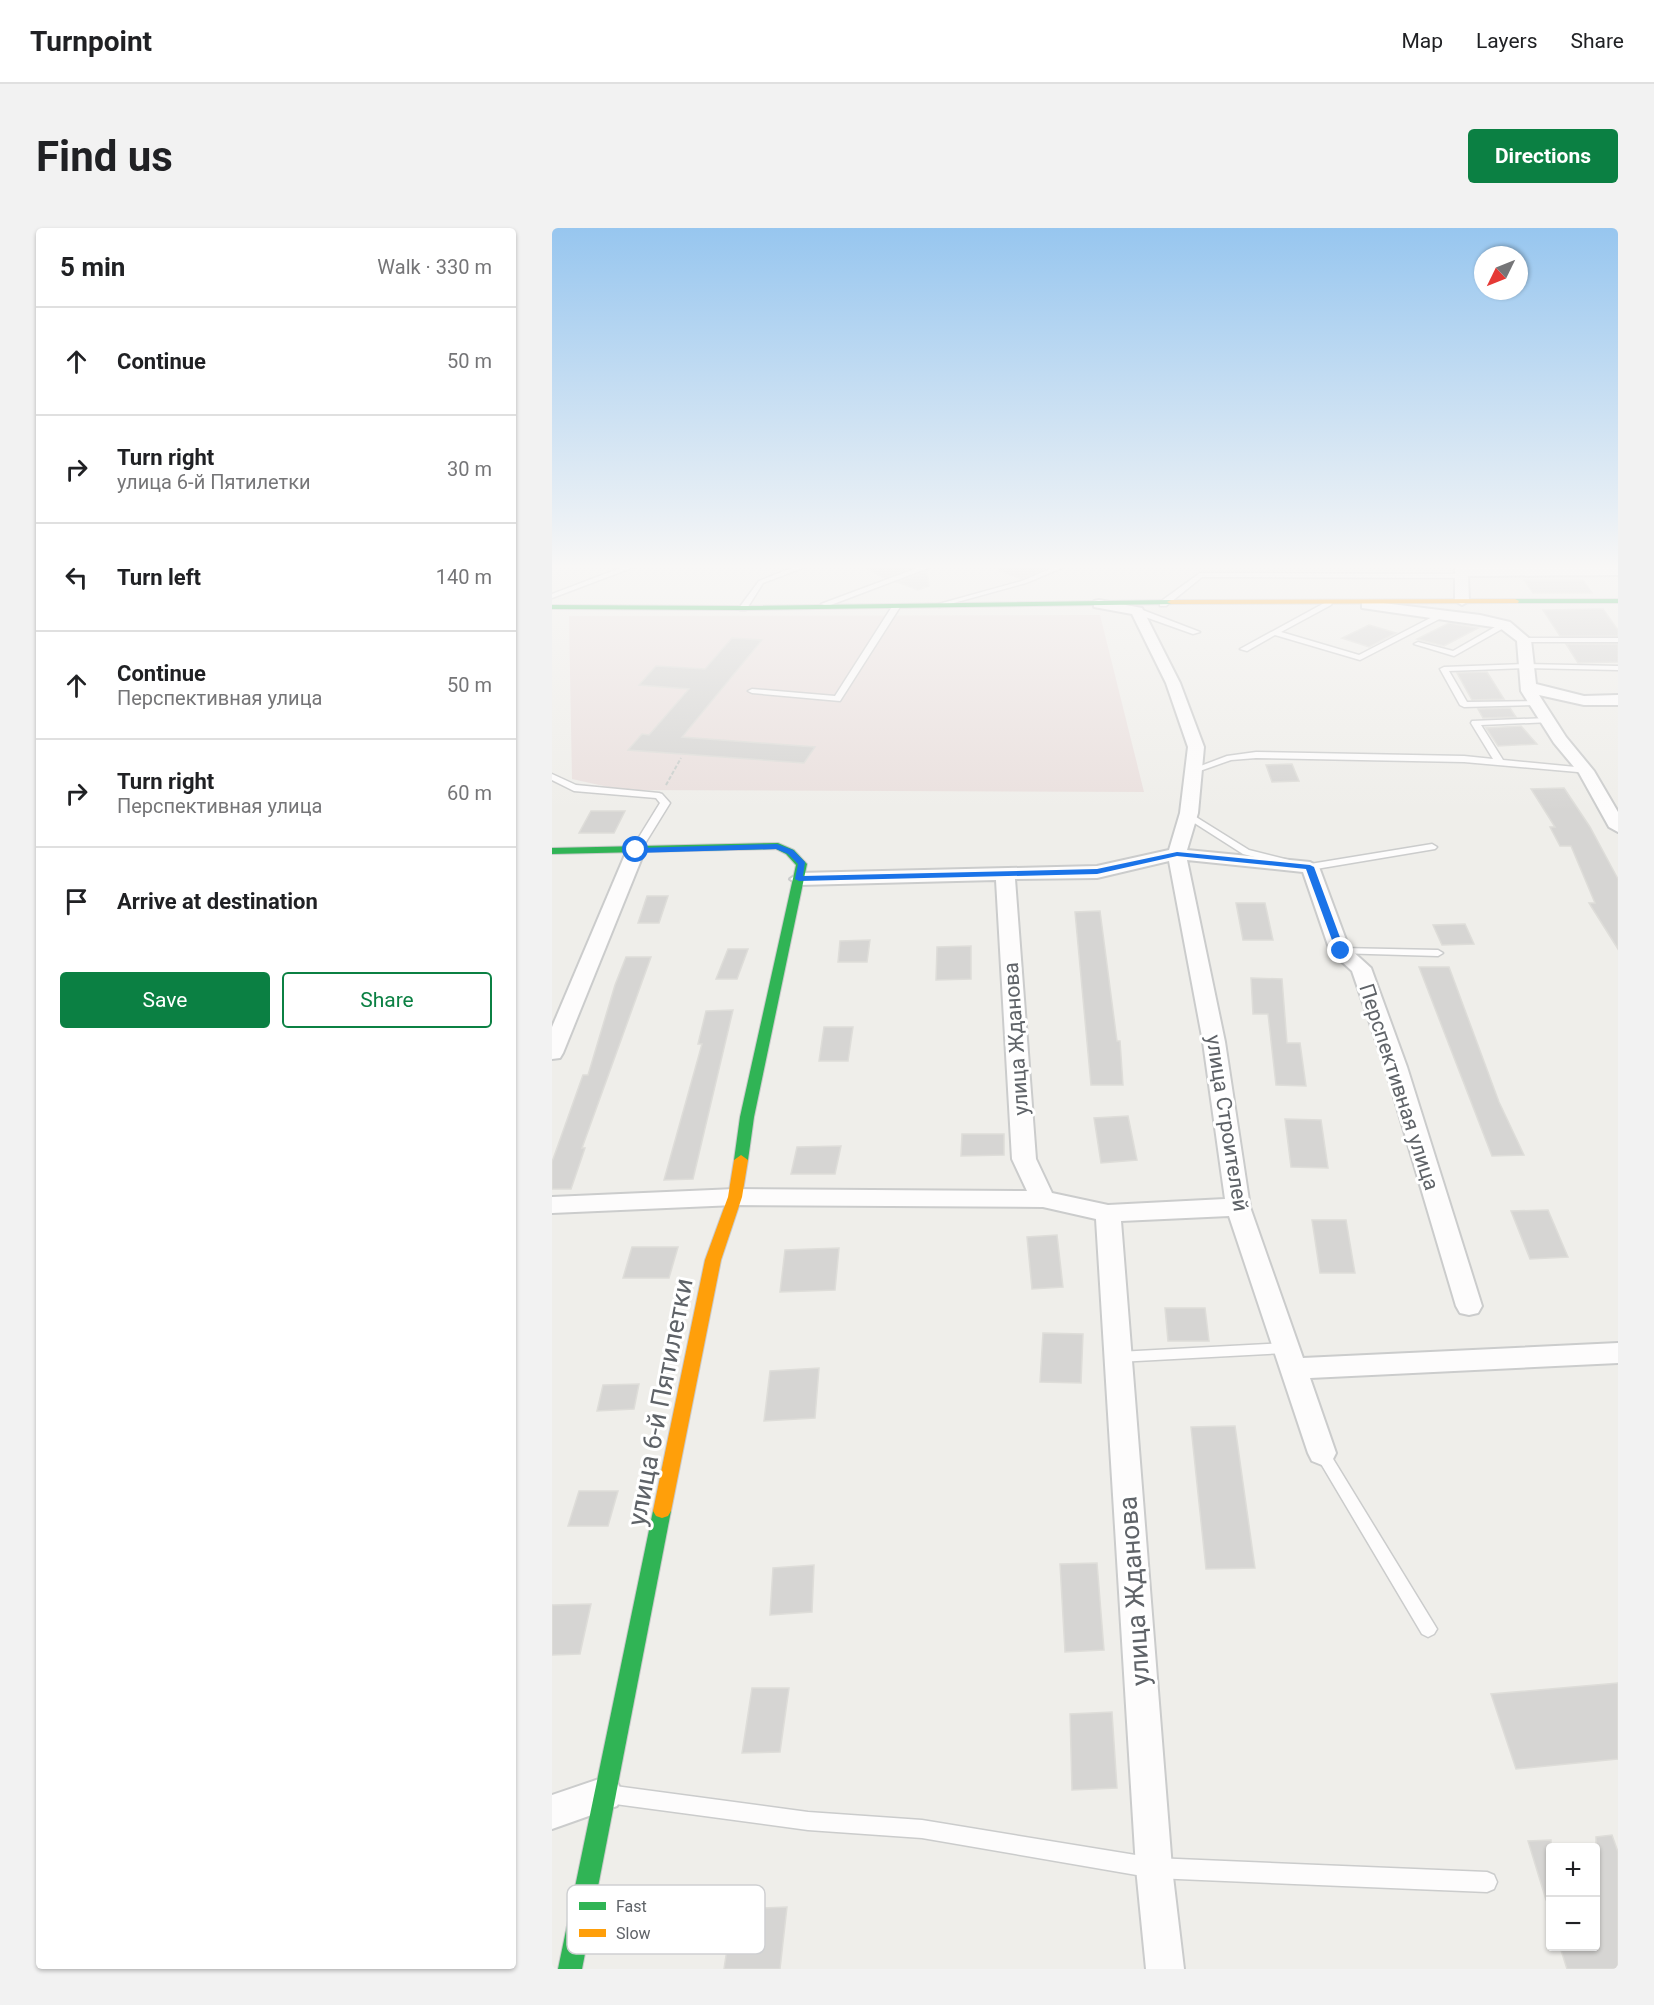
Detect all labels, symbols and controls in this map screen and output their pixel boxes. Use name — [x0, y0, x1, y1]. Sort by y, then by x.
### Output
text: Turnpoint — [30, 25, 152, 58]
text: Map — [1401, 29, 1443, 53]
text: Layers — [1476, 29, 1537, 53]
text: Share — [1570, 29, 1624, 53]
button: Directions — [1468, 129, 1618, 183]
text: Find us — [36, 132, 173, 181]
north arrow — [1474, 246, 1528, 300]
text: 5 min — [60, 252, 125, 282]
text: Walk · 330 m — [377, 255, 492, 279]
icon: ahead — [60, 345, 93, 378]
text: Continue — [117, 349, 206, 374]
text: 50 m — [447, 349, 492, 373]
text: Turn right — [117, 445, 214, 470]
icon: right — [60, 453, 93, 486]
text: 30 m — [447, 457, 492, 481]
text: улица 6-й Пятилетки — [117, 470, 311, 494]
icon: left — [60, 561, 93, 594]
text: Turn left — [117, 565, 201, 590]
text: 140 m — [436, 565, 492, 589]
text: Continue — [117, 661, 206, 686]
icon: ahead — [60, 669, 93, 702]
text: 50 m — [447, 673, 492, 697]
text: Перспективная улица — [117, 686, 322, 710]
text: Turn right — [117, 769, 214, 794]
icon: right — [60, 777, 93, 810]
text: 60 m — [447, 781, 492, 805]
text: Перспективная улица — [117, 794, 322, 818]
route start — [622, 836, 648, 862]
icon: arrive — [60, 885, 93, 918]
text: Arrive at destination — [117, 889, 318, 914]
route end — [1327, 937, 1353, 963]
street label: улица Жданова — [999, 962, 1033, 1116]
button: Save — [60, 972, 270, 1028]
button: Share — [282, 972, 492, 1028]
street label: Перспективная улица — [1354, 981, 1444, 1193]
street label: улица Строителей — [1201, 1033, 1253, 1213]
street label: улица 6-й Пятилетки — [621, 1276, 699, 1528]
street label: улица Жданова — [1112, 1495, 1156, 1687]
map controls — [1546, 1843, 1600, 1951]
button: + — [1546, 1843, 1600, 1897]
legend — [567, 1885, 765, 1954]
text: Fast — [616, 1897, 647, 1916]
button: − — [1546, 1897, 1600, 1951]
text: Slow — [616, 1924, 651, 1943]

